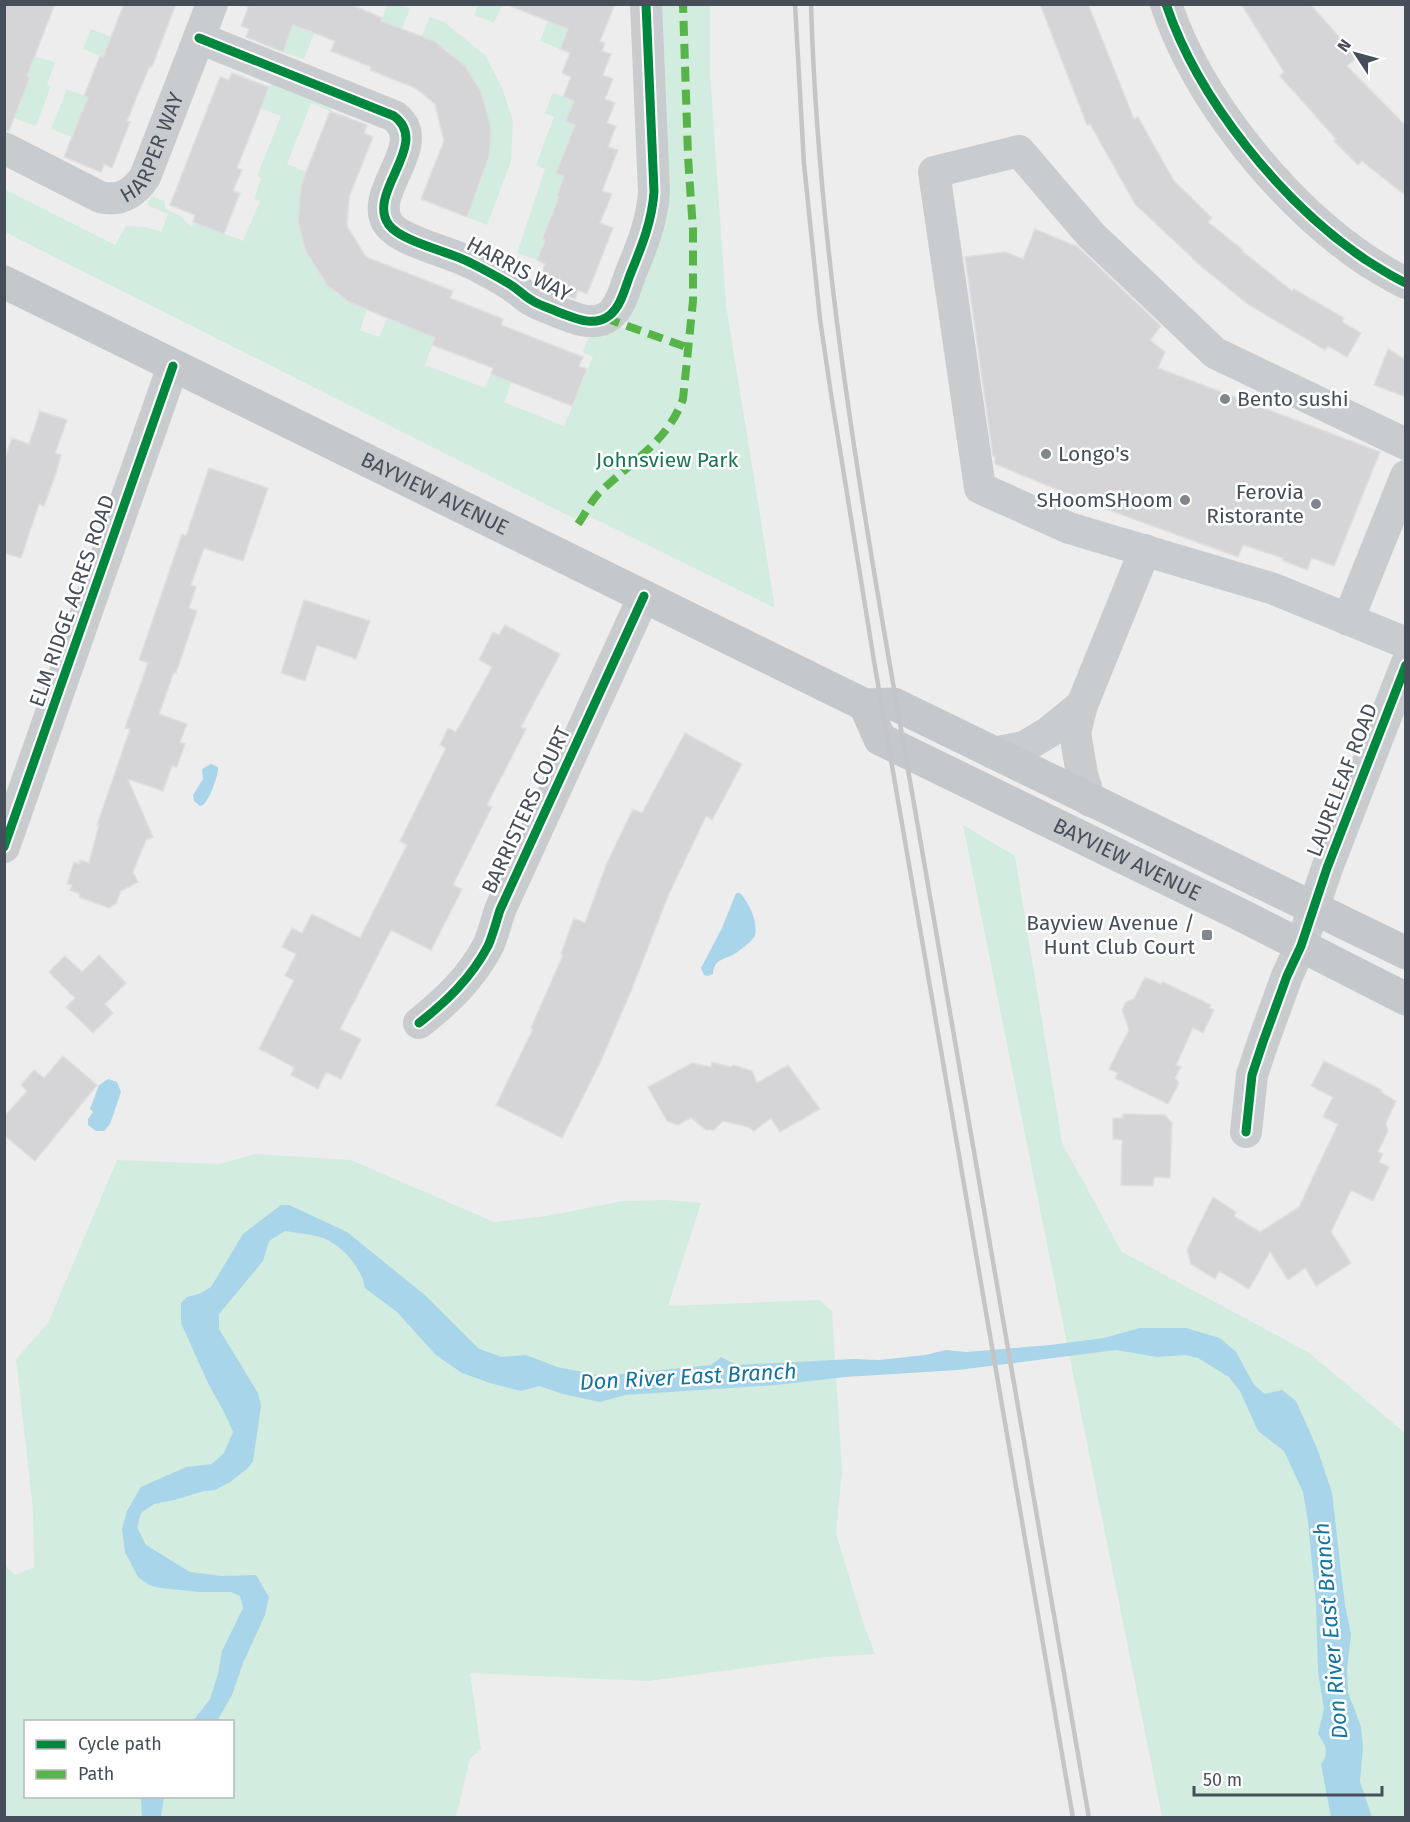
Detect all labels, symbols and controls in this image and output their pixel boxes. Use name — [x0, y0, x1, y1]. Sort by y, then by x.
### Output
north arrow — [1326, 24, 1386, 84]
text: N — [1333, 36, 1355, 55]
street label: HARPER WAY — [115, 88, 190, 209]
street label: HARRIS WAY — [462, 231, 576, 308]
place label: Bento sushi — [1237, 386, 1349, 412]
marker: Bento sushi — [1218, 392, 1232, 406]
place label: Longo's — [1058, 441, 1130, 467]
street label: BAYVIEW AVENUE — [357, 446, 513, 541]
park label: Johnsview Park — [596, 447, 738, 473]
marker: Longo's — [1039, 447, 1053, 461]
place label: Ferovia Ristorante — [1206, 479, 1304, 529]
place label: SHoomSHoom — [1037, 487, 1173, 513]
street label: ELM RIDGE ACRES ROAD — [23, 492, 121, 710]
marker: SHoomSHoom — [1178, 493, 1192, 507]
marker: Ferovia Ristorante — [1309, 497, 1323, 511]
street label: LAURELEAF ROAD — [1301, 700, 1383, 860]
street label: BARRISTERS COURT — [476, 722, 576, 898]
street label: BAYVIEW AVENUE — [1049, 812, 1205, 906]
place label: Bayview Avenue / Hunt Club Court — [1026, 910, 1195, 960]
marker: Bayview Avenue / Hunt Club Court — [1200, 928, 1214, 942]
water label: Don River East Branch — [579, 1357, 797, 1396]
water label: Don River East Branch — [1308, 1521, 1353, 1740]
legend — [24, 1720, 234, 1798]
text: Cycle path — [78, 1733, 162, 1755]
scale bar — [1194, 1759, 1382, 1797]
text: Path — [78, 1763, 114, 1785]
text: 50 m — [1203, 1769, 1242, 1791]

